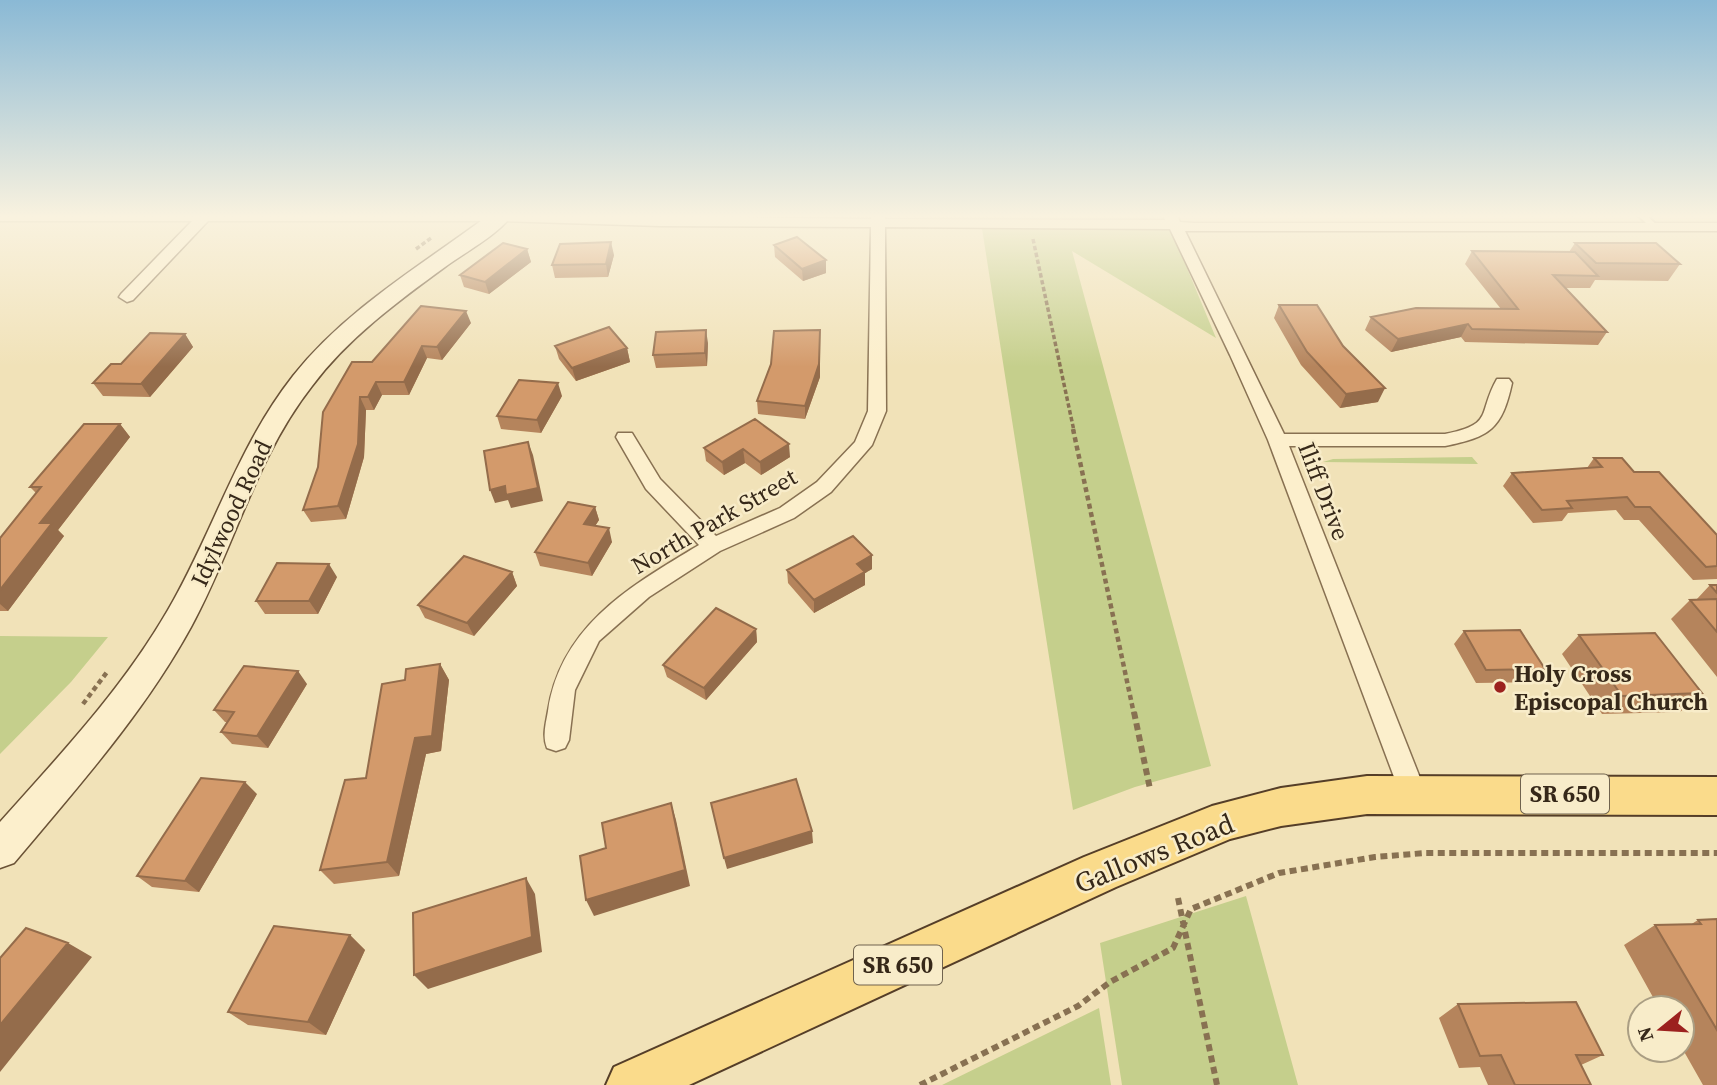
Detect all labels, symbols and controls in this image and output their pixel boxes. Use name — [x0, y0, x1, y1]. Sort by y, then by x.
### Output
street label: Idylwood Road — [183, 434, 280, 592]
street label: Iliff Drive — [1290, 437, 1358, 545]
street label: North Park Street — [625, 460, 803, 582]
place label: Holy Cross Episcopal Church — [1514, 657, 1708, 718]
marker: Holy Cross Episcopal Church — [1492, 679, 1508, 695]
road number: SR 650 — [1521, 774, 1609, 814]
street label: Gallows Road — [1069, 804, 1239, 902]
road number: SR 650 — [854, 946, 942, 984]
north arrow — [1626, 994, 1696, 1064]
text: N — [1630, 1024, 1659, 1045]

